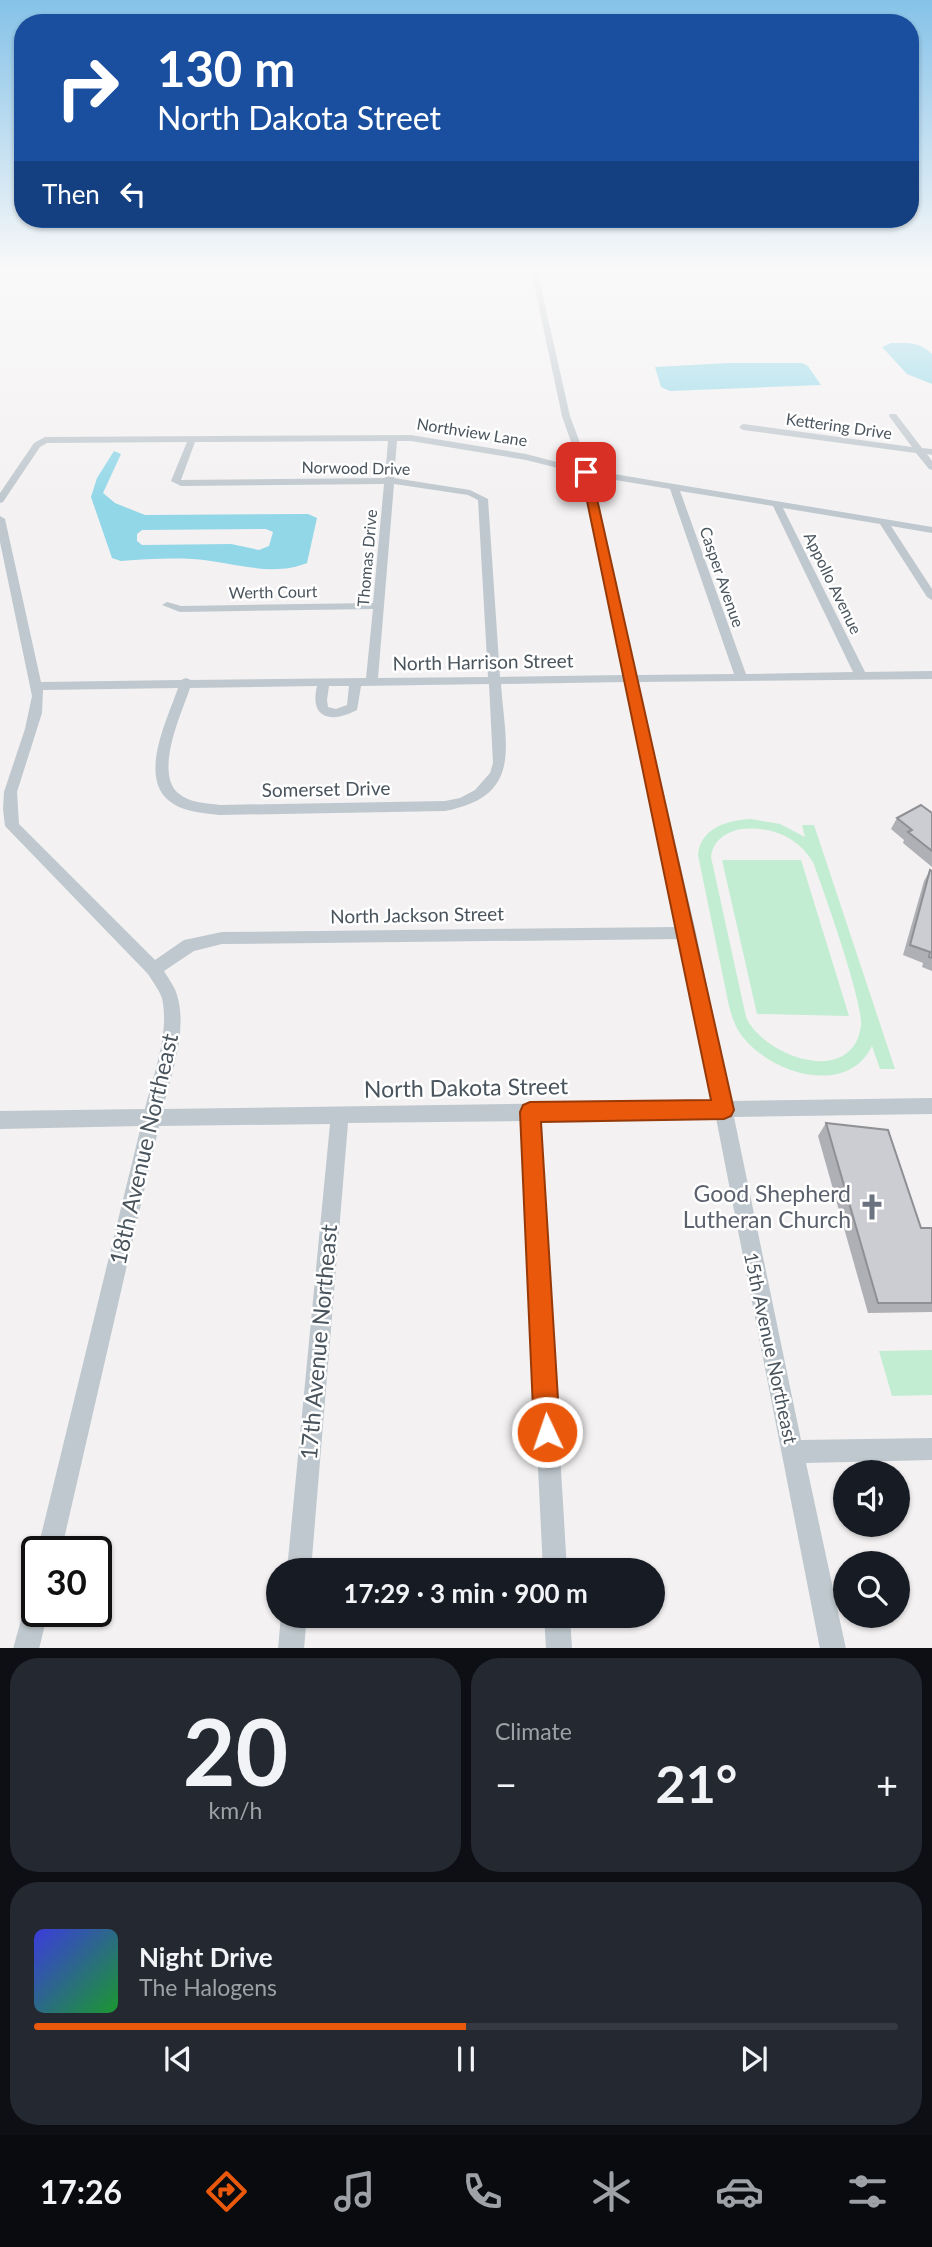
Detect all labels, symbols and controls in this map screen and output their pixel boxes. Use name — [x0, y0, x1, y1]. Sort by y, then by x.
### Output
text: 130 m — [157, 39, 295, 97]
icon: right — [42, 42, 133, 133]
text: North Dakota Street — [157, 98, 441, 137]
icon: left — [114, 175, 152, 213]
text: Then — [42, 178, 100, 210]
street label: Kettering Drive — [785, 409, 893, 442]
street label: Northview Lane — [415, 413, 529, 450]
pin — [556, 442, 616, 502]
icon: arrive — [567, 453, 605, 491]
street label: Norwood Drive — [302, 457, 411, 478]
street label: Thomas Drive — [353, 509, 380, 607]
street label: Casper Avenue — [696, 524, 749, 630]
street label: Appollo Avenue — [801, 529, 866, 637]
street label: Werth Court — [228, 581, 318, 602]
street label: North Harrison Street — [392, 648, 574, 675]
street label: Somerset Drive — [261, 776, 391, 801]
street label: North Jackson Street — [330, 901, 504, 928]
street label: 18th Avenue Northeast — [103, 1030, 183, 1267]
street label: North Dakota Street — [364, 1071, 569, 1103]
place label: Good Shepherd Lutheran Church — [683, 1179, 851, 1233]
church icon: Good Shepherd Lutheran Church — [857, 1192, 887, 1222]
street label: 17th Avenue Northeast — [294, 1222, 342, 1461]
street label: 15th Avenue Northeast — [740, 1250, 803, 1446]
position arrow — [510, 1395, 584, 1469]
map controls — [833, 1460, 910, 1628]
button: sound — [833, 1460, 910, 1537]
speed limit sign: 30 — [21, 1536, 112, 1627]
button: search — [833, 1551, 910, 1628]
text: 17:29 · 3 min · 900 m — [343, 1577, 588, 1609]
text: 20 — [183, 1696, 288, 1805]
text: Climate — [495, 1717, 572, 1745]
text: 21° — [656, 1752, 737, 1814]
text: − — [495, 1761, 517, 1807]
text: + — [876, 1761, 898, 1807]
text: km/h — [209, 1796, 262, 1824]
text: Night Drive — [139, 1941, 273, 1973]
text: The Halogens — [139, 1973, 277, 2001]
icon: previous — [159, 2040, 197, 2078]
icon: pause — [447, 2040, 485, 2078]
icon: next — [735, 2040, 773, 2078]
icon: directions — [202, 2167, 251, 2216]
icon: music — [330, 2167, 379, 2216]
icon: phone — [458, 2167, 507, 2216]
icon: climate — [587, 2167, 636, 2216]
icon: car — [715, 2167, 764, 2216]
icon: filters — [843, 2167, 892, 2216]
text: 17:26 — [40, 2172, 122, 2211]

